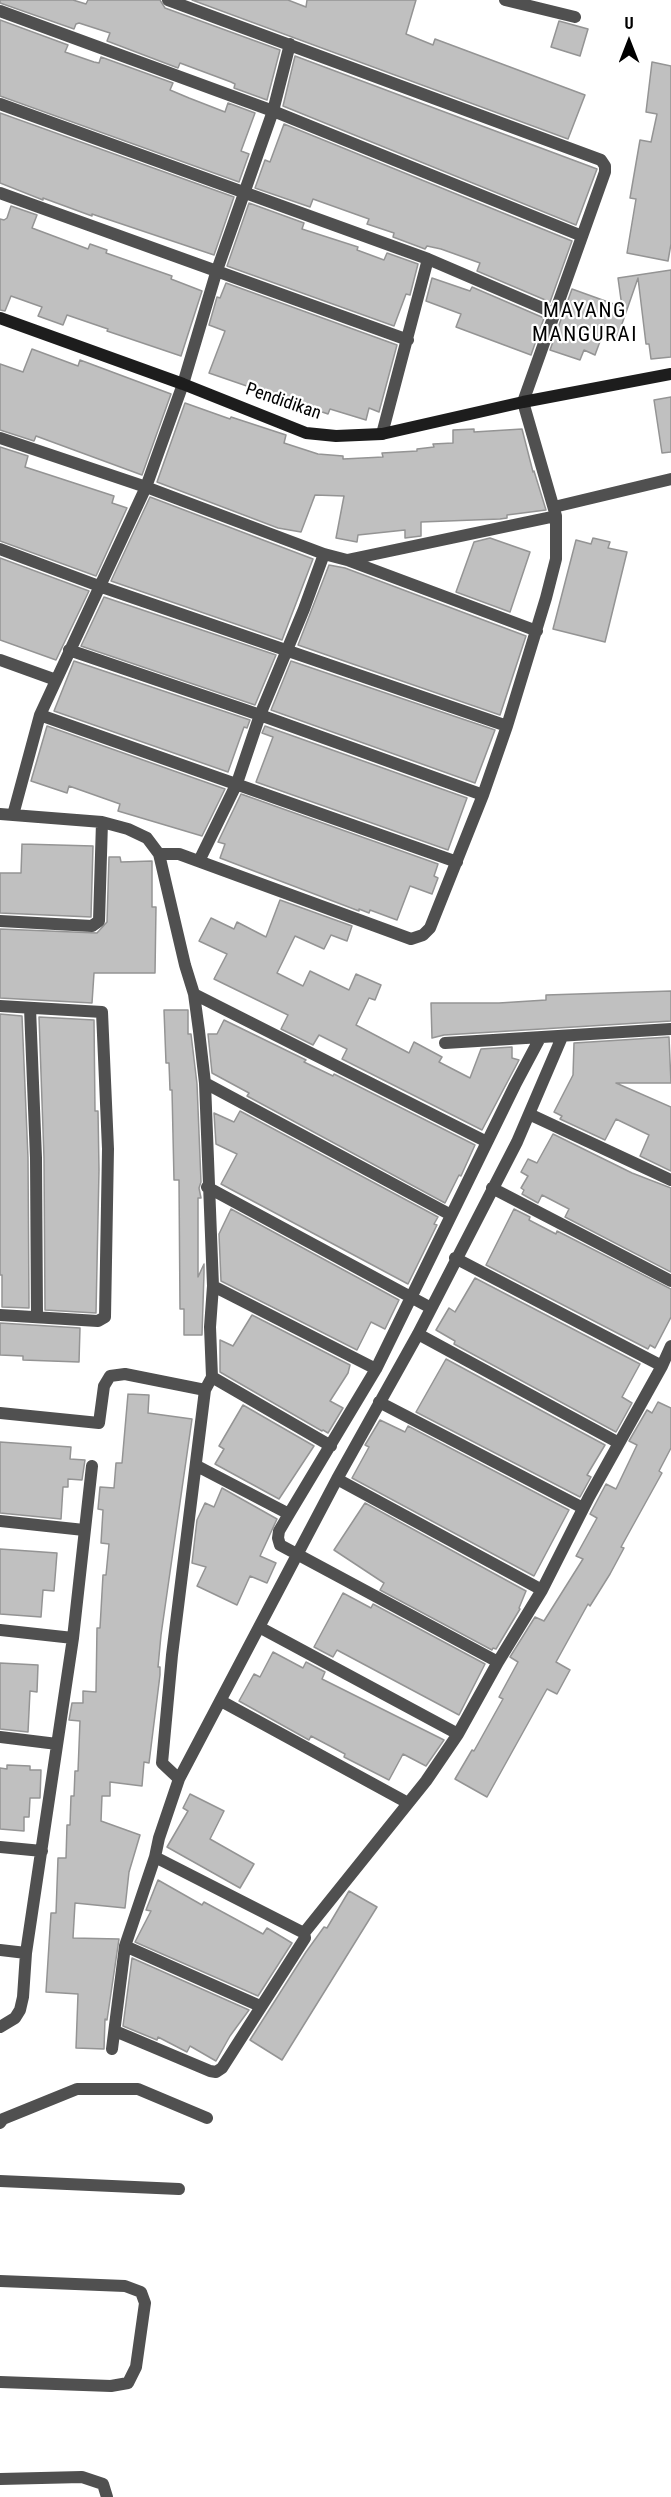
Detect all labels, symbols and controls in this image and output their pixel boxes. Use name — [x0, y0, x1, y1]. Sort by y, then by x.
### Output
north arrow — [599, 12, 659, 72]
text: U — [624, 14, 634, 33]
district label: MAYANG MANGURAI — [532, 299, 638, 349]
street label: Pendidikan — [242, 379, 324, 425]

